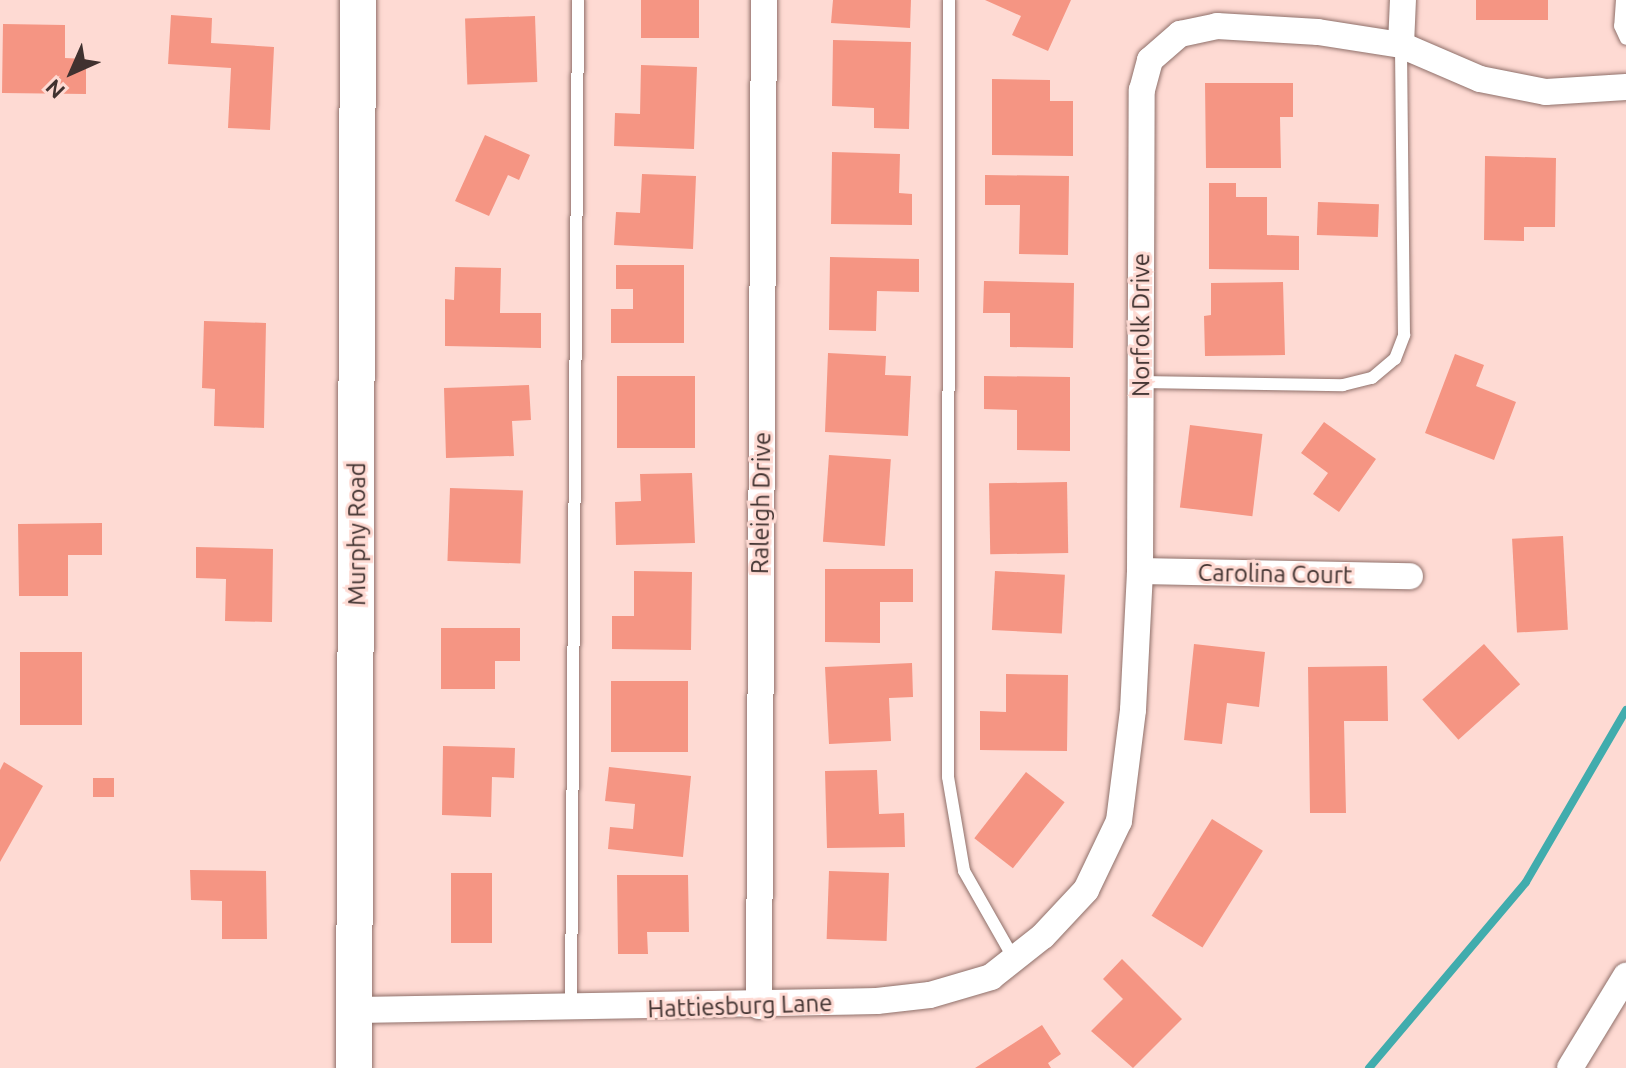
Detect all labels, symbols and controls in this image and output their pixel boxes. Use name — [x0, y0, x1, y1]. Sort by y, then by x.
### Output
north arrow — [32, 32, 112, 112]
text: N — [40, 75, 69, 104]
street label: Norfolk Drive — [1127, 253, 1155, 397]
street label: Raleigh Drive — [745, 432, 777, 574]
street label: Murphy Road — [343, 462, 371, 606]
street label: Carolina Court — [1197, 558, 1353, 590]
street label: Hattiesburg Lane — [647, 988, 833, 1024]

